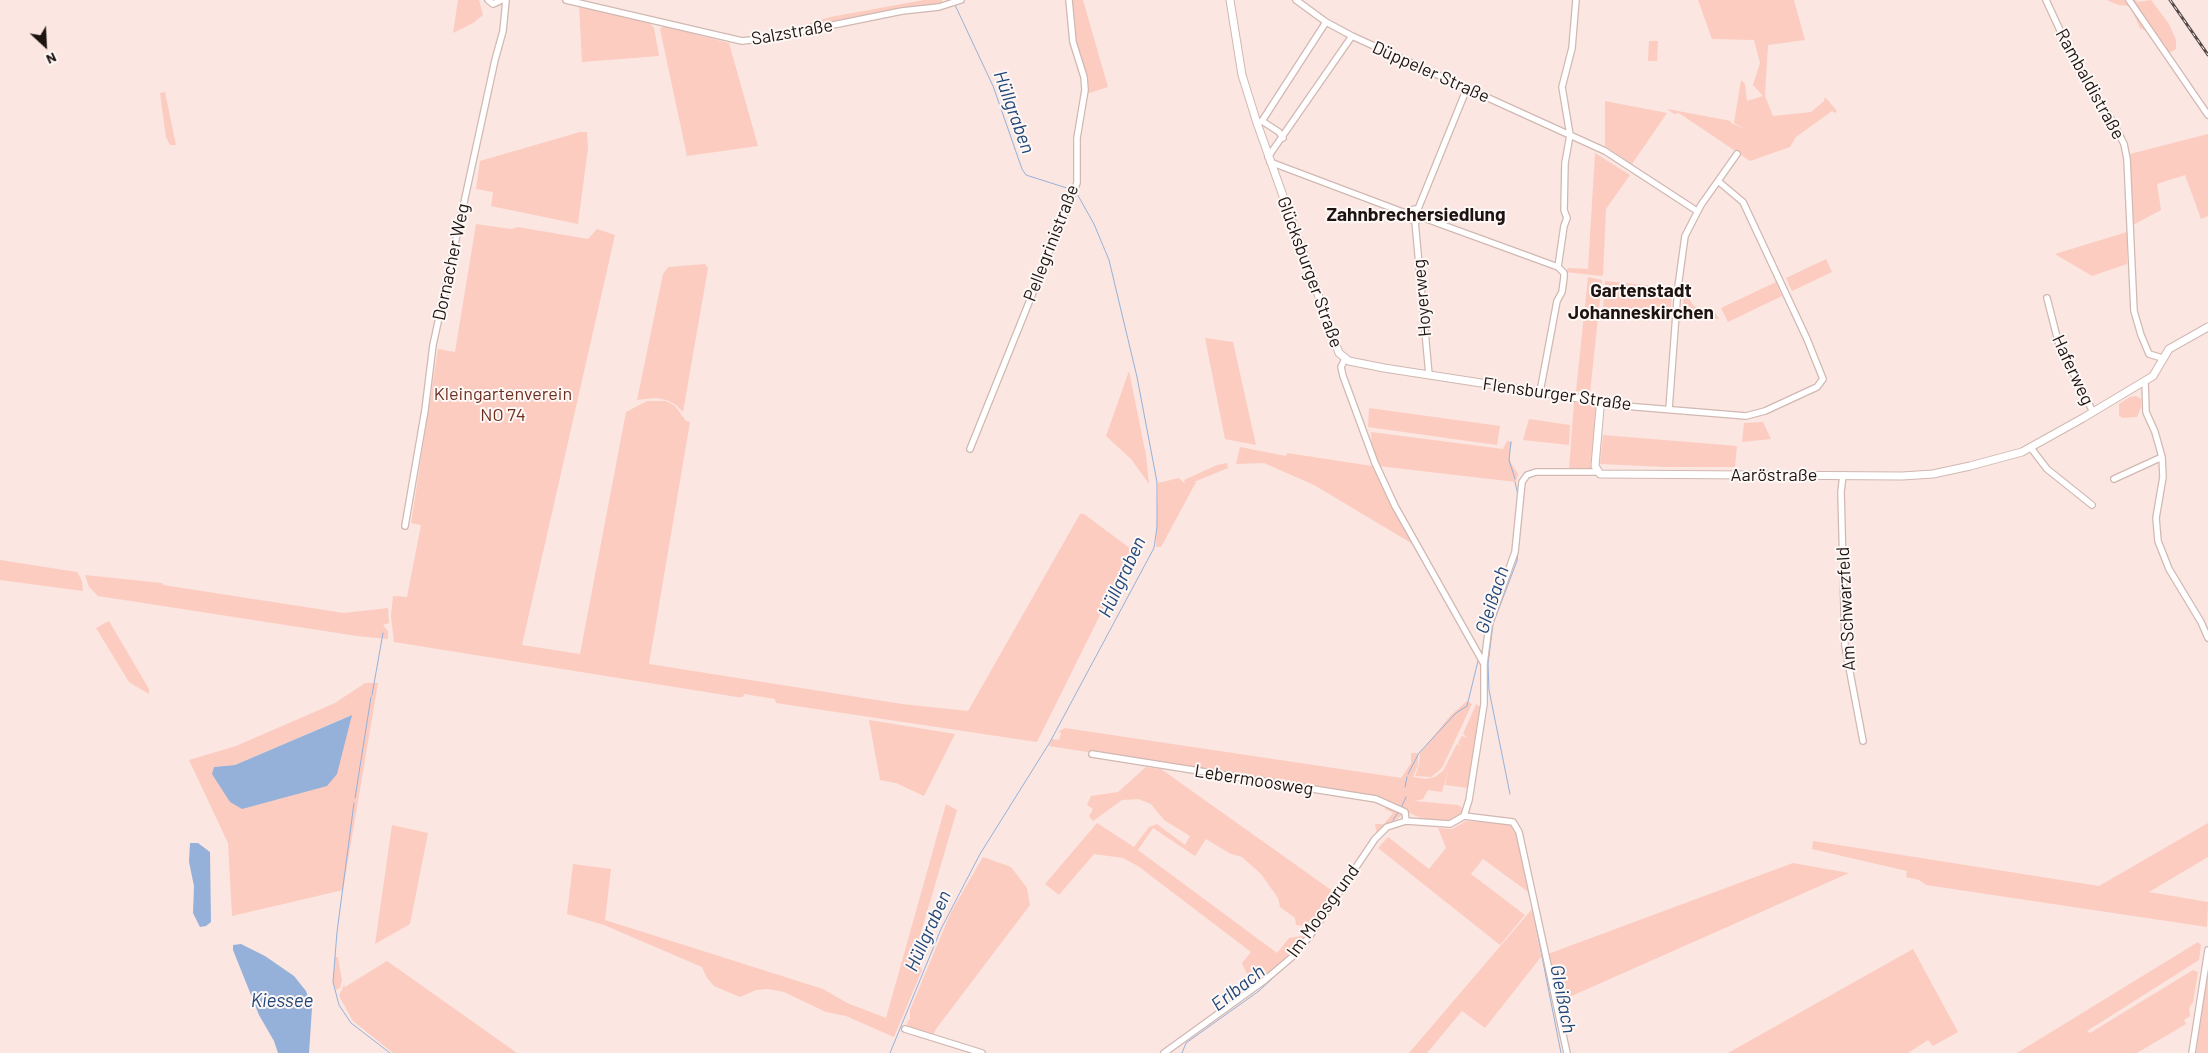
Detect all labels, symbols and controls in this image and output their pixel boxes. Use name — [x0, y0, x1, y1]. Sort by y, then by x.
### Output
street label: Salzstraße — [750, 14, 834, 50]
north arrow — [20, 20, 70, 70]
street label: Rambaldistraße — [2051, 25, 2129, 143]
street label: Düppeler Straße — [1369, 36, 1493, 108]
text: N — [44, 49, 59, 69]
water label: Hüllgraben — [988, 67, 1040, 157]
street label: Pellegrinistraße — [1019, 182, 1083, 304]
street label: Glücksburger Straße — [1273, 193, 1347, 351]
street label: Dornacher Weg — [428, 201, 474, 323]
district label: Zahnbrechersiedlung — [1326, 204, 1506, 226]
street label: Hoyerweg — [1408, 258, 1436, 338]
district label: Gartenstadt Johanneskirchen — [1568, 280, 1714, 324]
street label: Haferweg — [2047, 331, 2099, 409]
street label: Flensburger Straße — [1481, 373, 1633, 415]
park label: Kleingartenverein NO 74 — [434, 383, 572, 426]
street label: Aaröstraße — [1731, 464, 1817, 486]
water label: Hüllgraben — [1093, 533, 1151, 621]
street label: Am Schwarzfeld — [1832, 546, 1860, 672]
water label: Gleißach — [1470, 563, 1514, 637]
street label: Lebermoosweg — [1193, 760, 1315, 800]
street label: Im Moosgrund — [1282, 860, 1364, 962]
water label: Hüllgraben — [900, 887, 956, 975]
water label: Erlbach — [1207, 960, 1269, 1016]
water label: Gleißach — [1545, 963, 1581, 1035]
water label: Kiessee — [251, 990, 313, 1012]

